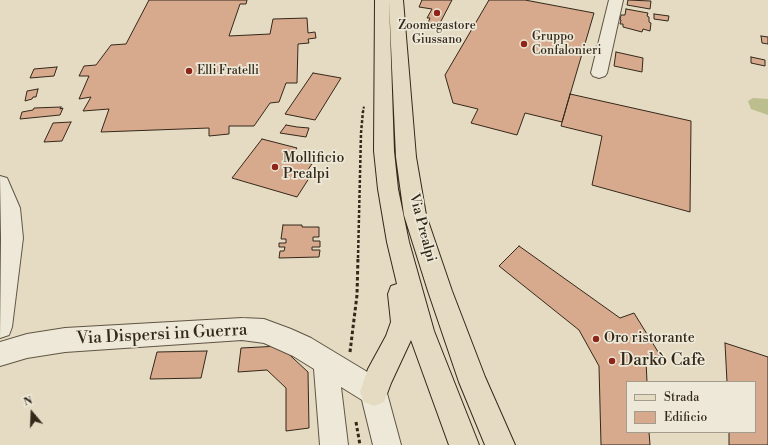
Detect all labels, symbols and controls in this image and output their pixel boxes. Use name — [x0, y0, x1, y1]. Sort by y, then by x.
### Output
marker: Zoomegastore Giussano — [432, 8, 442, 18]
place label: Zoomegastore Giussano — [398, 19, 476, 47]
place label: Gruppo Confalonieri — [532, 30, 601, 58]
marker: Gruppo Confalonieri — [519, 39, 529, 49]
place label: Elli Fratelli — [197, 64, 259, 78]
marker: Elli Fratelli — [184, 66, 194, 76]
place label: Mollificio Prealpi — [283, 151, 344, 184]
marker: Mollificio Prealpi — [270, 162, 280, 172]
street label: Via Prealpi — [405, 192, 439, 264]
street label: Via Dispersi in Guerra — [76, 320, 248, 350]
place label: Oro ristorante — [604, 331, 695, 347]
marker: Oro ristorante — [591, 334, 601, 344]
place label: Darkò Cafè — [620, 351, 705, 371]
marker: Darkò Cafè — [607, 356, 617, 366]
legend — [626, 381, 756, 433]
text: Strada — [664, 390, 699, 405]
north arrow — [12, 393, 52, 433]
text: N — [22, 394, 34, 410]
text: Edificio — [664, 410, 707, 425]

